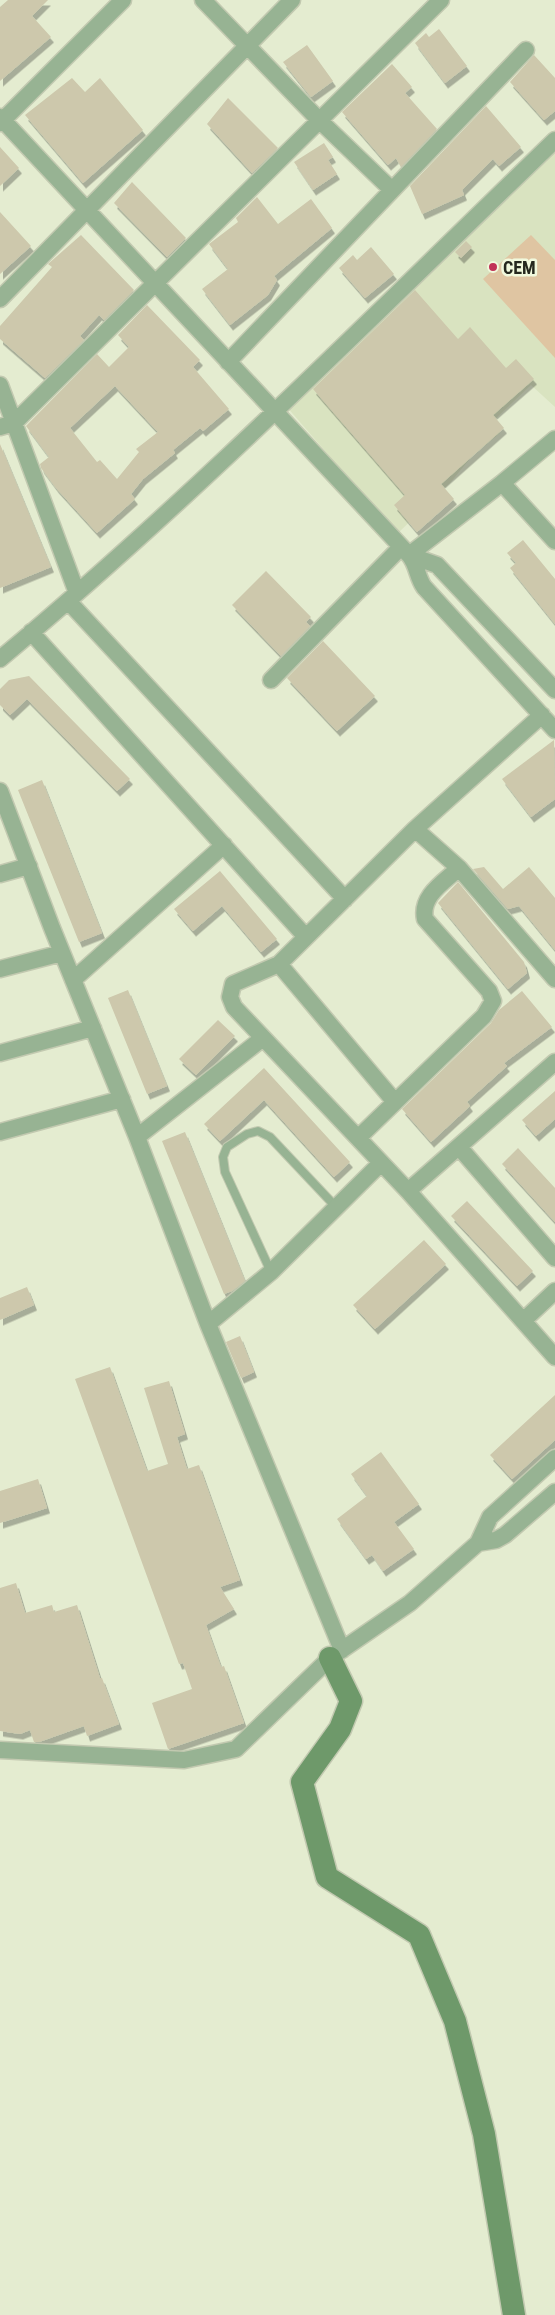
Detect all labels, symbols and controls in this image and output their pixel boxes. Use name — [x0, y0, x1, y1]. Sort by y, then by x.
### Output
place label: CEM — [503, 257, 536, 278]
marker: CEM — [487, 261, 499, 273]

